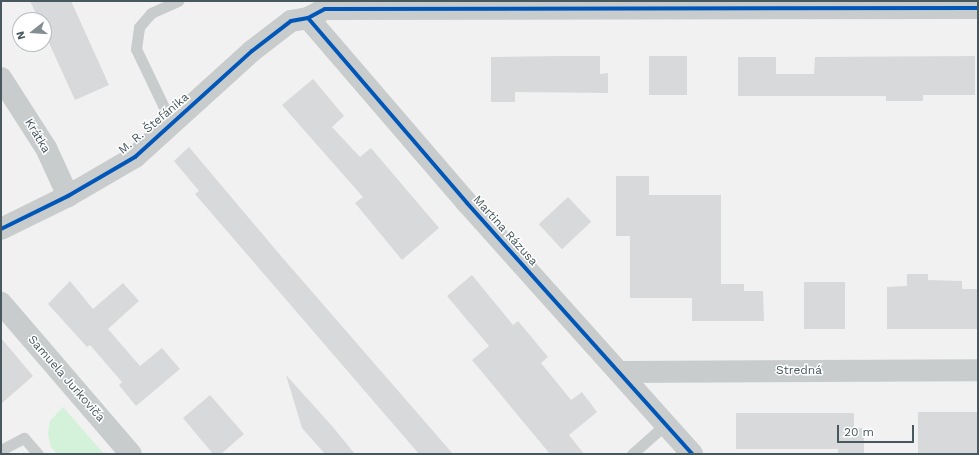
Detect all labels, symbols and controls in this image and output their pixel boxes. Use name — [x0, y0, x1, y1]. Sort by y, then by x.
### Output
north arrow — [12, 12, 52, 52]
text: N — [14, 30, 28, 41]
street label: M. R. Štefánika — [116, 90, 192, 158]
street label: Krátka — [21, 116, 53, 156]
street label: Martina Rázusa — [470, 193, 540, 269]
street label: Samuela Jurkoviča — [24, 333, 108, 425]
street label: Stredná — [776, 364, 822, 378]
scale bar — [839, 417, 916, 443]
text: 20 m — [844, 425, 874, 439]

